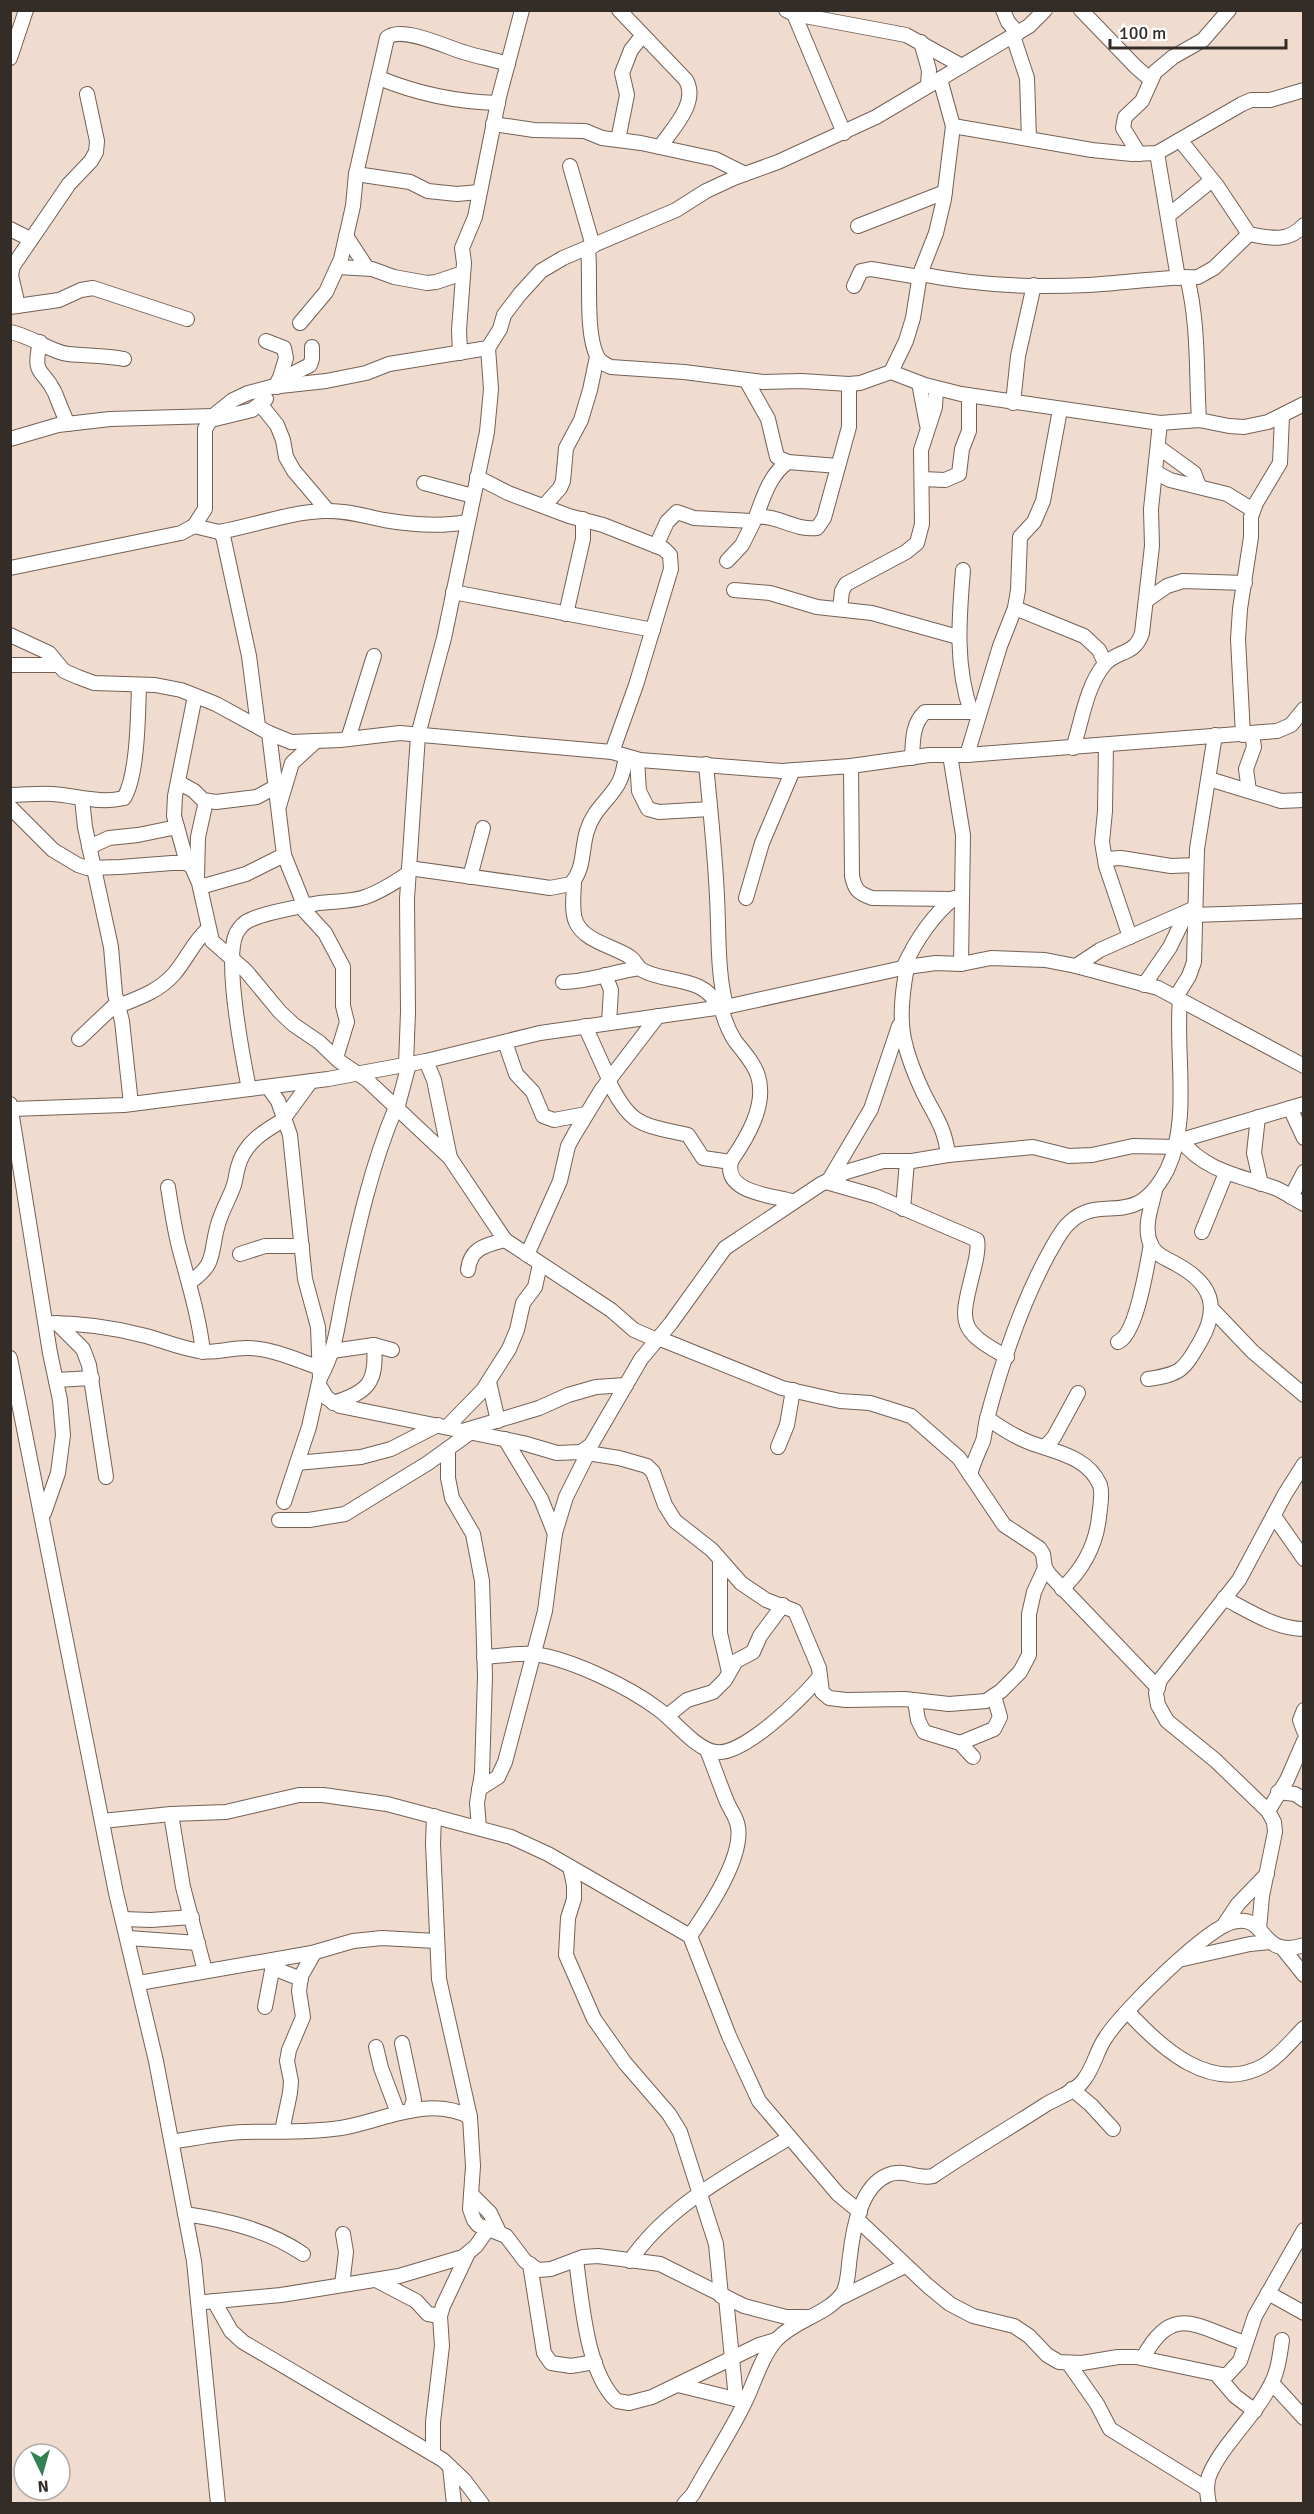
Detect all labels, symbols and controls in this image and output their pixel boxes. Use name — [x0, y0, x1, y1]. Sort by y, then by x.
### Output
scale bar — [1110, 12, 1286, 50]
text: 100 m — [1119, 22, 1166, 44]
north arrow — [12, 2442, 72, 2502]
text: N — [37, 2475, 50, 2496]

